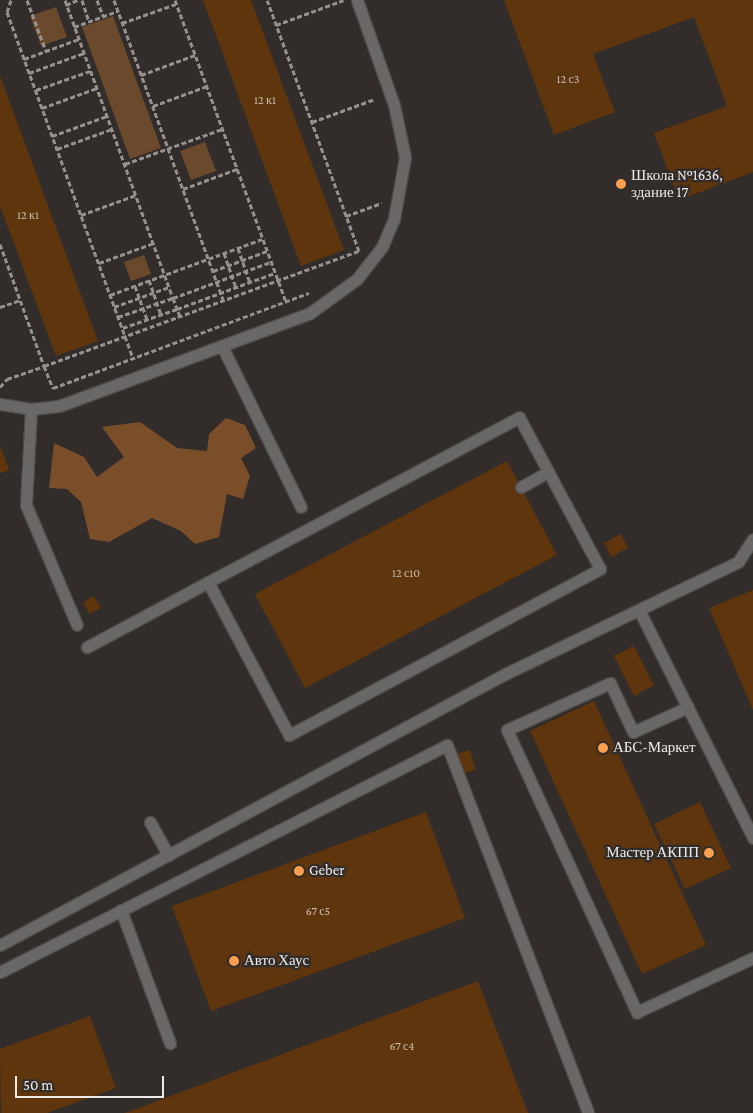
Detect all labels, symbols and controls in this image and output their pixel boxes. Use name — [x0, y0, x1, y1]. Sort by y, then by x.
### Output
house number: 12 с3 — [557, 73, 579, 87]
house number: 12 к1 — [254, 94, 276, 108]
place label: Школа №1636, здание 17 — [631, 166, 723, 201]
marker: Школа №1636, здание 17 — [615, 178, 627, 190]
house number: 12 к1 — [17, 209, 39, 223]
house number: 12 с10 — [392, 567, 420, 581]
place label: АБС-Маркет — [613, 739, 695, 757]
marker: АБС-Маркет — [597, 742, 609, 754]
place label: Мастер АКПП — [606, 844, 699, 862]
marker: Мастер АКПП — [703, 847, 715, 859]
place label: Geber — [309, 862, 345, 880]
marker: Geber — [293, 865, 305, 877]
house number: 67 с5 — [306, 905, 330, 919]
place label: Авто Хаус — [244, 952, 309, 970]
marker: Авто Хаус — [228, 955, 240, 967]
house number: 67 с4 — [390, 1040, 414, 1054]
scale bar — [18, 1066, 166, 1098]
text: 50 m — [23, 1077, 53, 1093]

